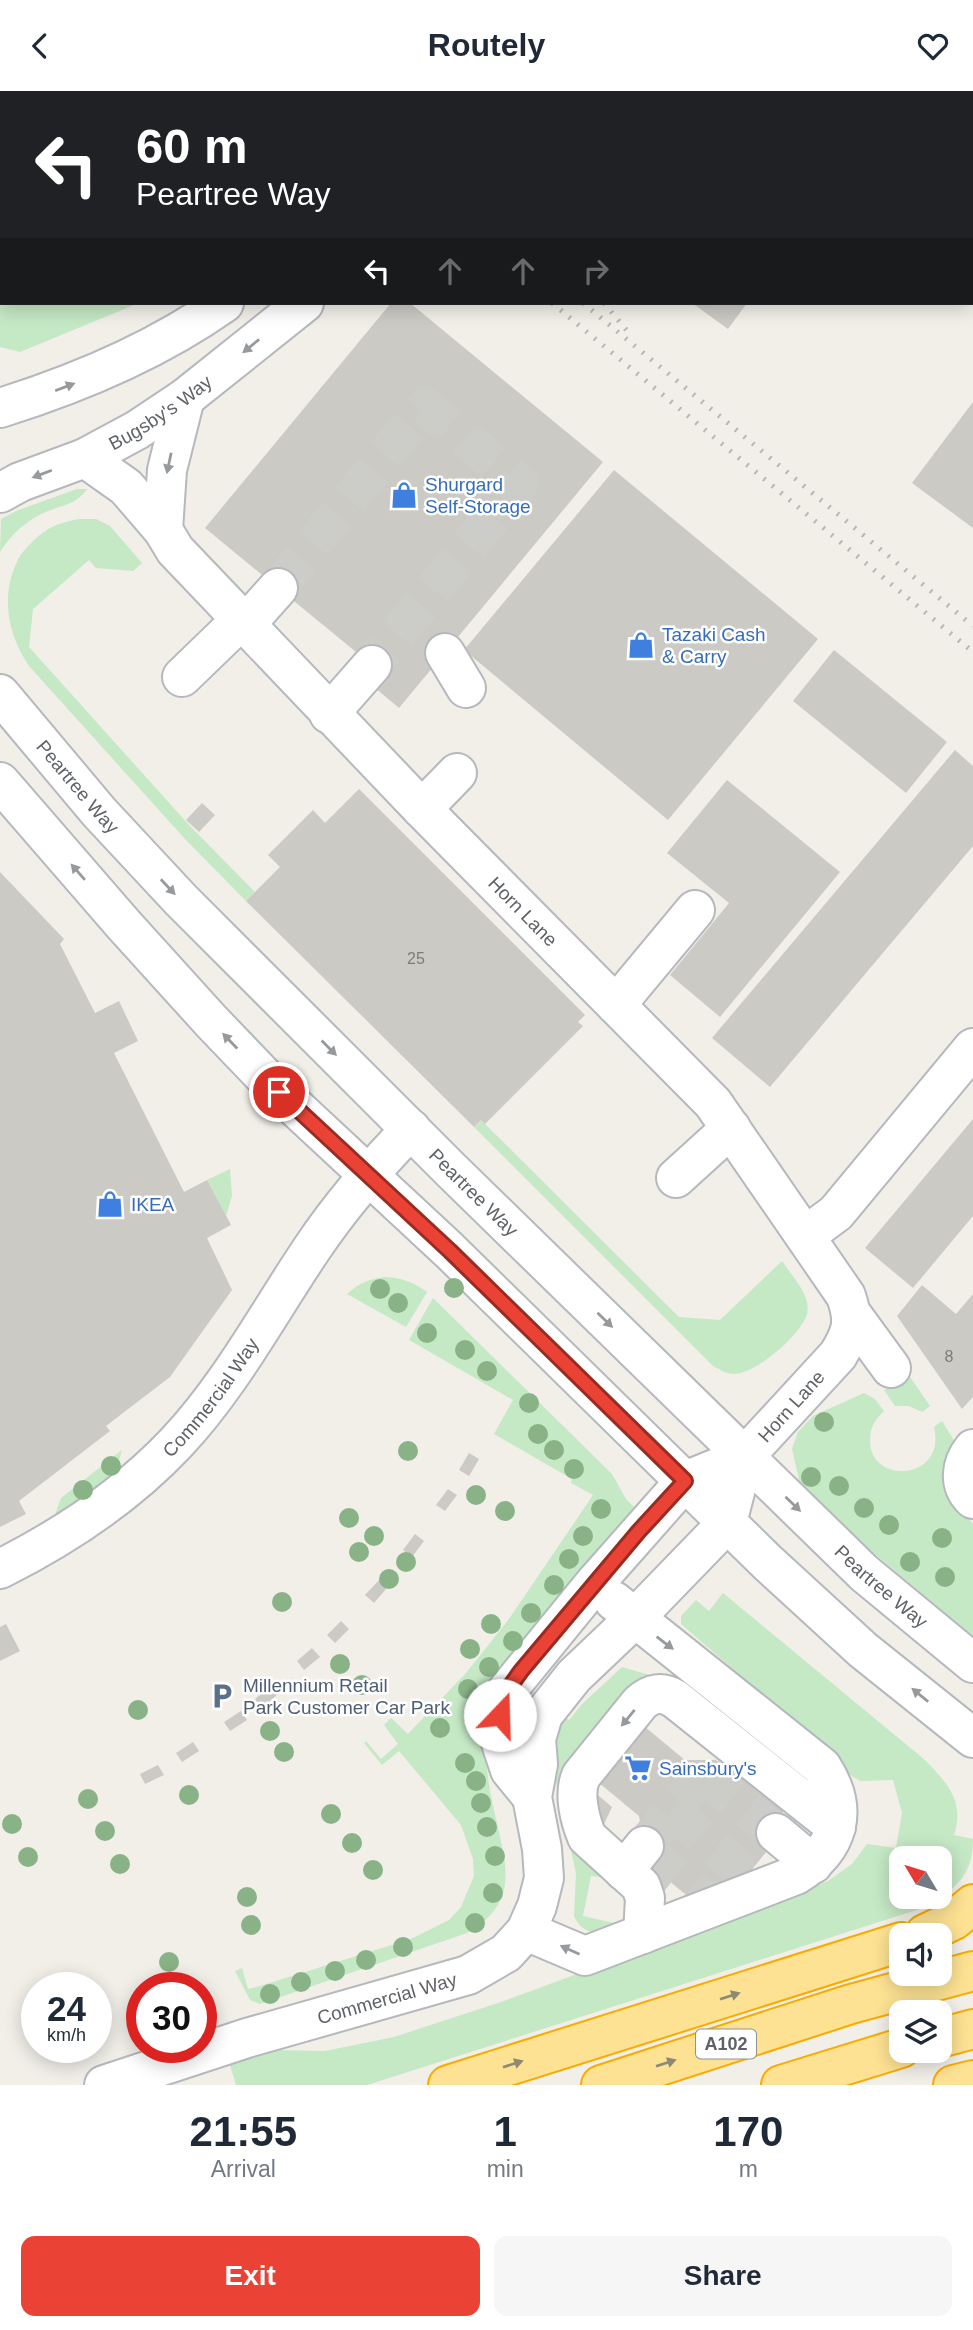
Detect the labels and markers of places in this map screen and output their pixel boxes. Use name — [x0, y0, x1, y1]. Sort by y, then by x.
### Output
place label: Shurgard Self-Storage — [425, 474, 531, 517]
shop icon: Shurgard Self-Storage — [389, 480, 419, 510]
place label: Tazaki Cash & Carry — [662, 624, 766, 667]
shop icon: Tazaki Cash & Carry — [626, 630, 656, 660]
pin — [249, 1062, 309, 1122]
shop icon: IKEA — [95, 1189, 125, 1219]
place label: IKEA — [131, 1194, 175, 1215]
place label: Millennium Retail Park Customer Car Park — [243, 1675, 450, 1718]
parking icon: Millennium Retail Park Customer Car Park — [207, 1681, 237, 1711]
supermarket icon: Sainsbury's — [623, 1753, 653, 1783]
place label: Sainsbury's — [659, 1758, 757, 1779]

